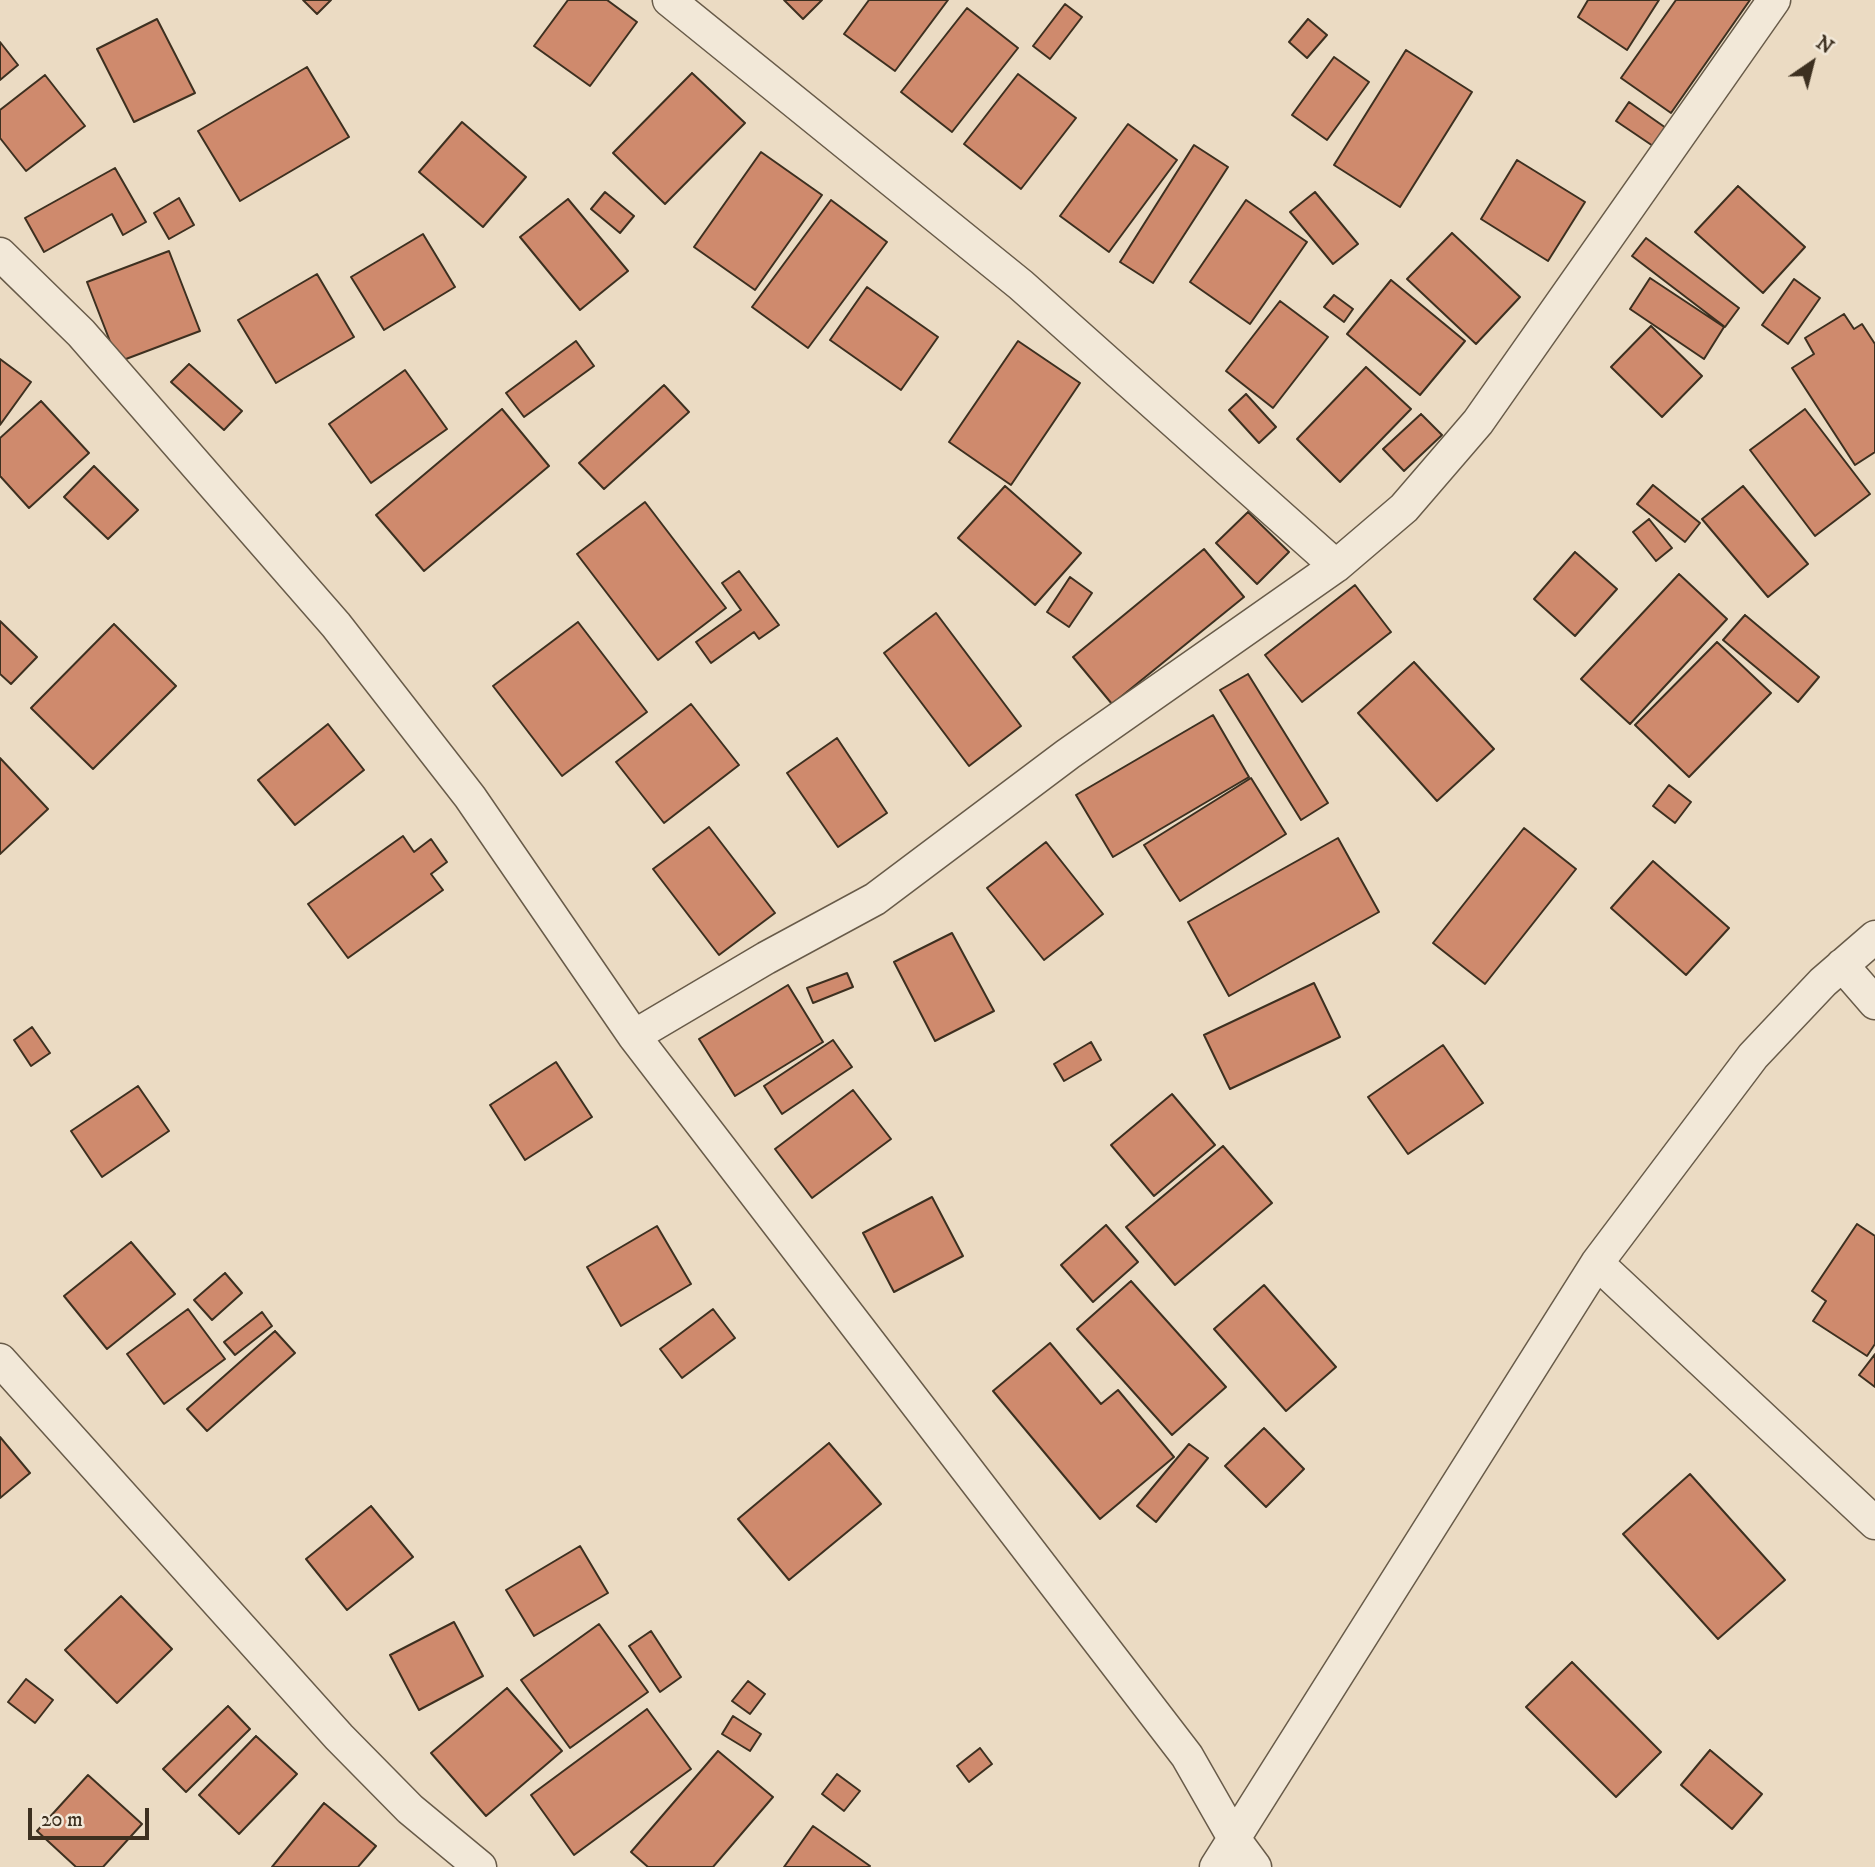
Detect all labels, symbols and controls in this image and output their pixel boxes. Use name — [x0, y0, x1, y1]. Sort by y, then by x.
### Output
north arrow — [1777, 28, 1847, 98]
text: N — [1811, 31, 1837, 59]
scale bar — [32, 1794, 152, 1838]
text: 20 m — [41, 1807, 83, 1833]

